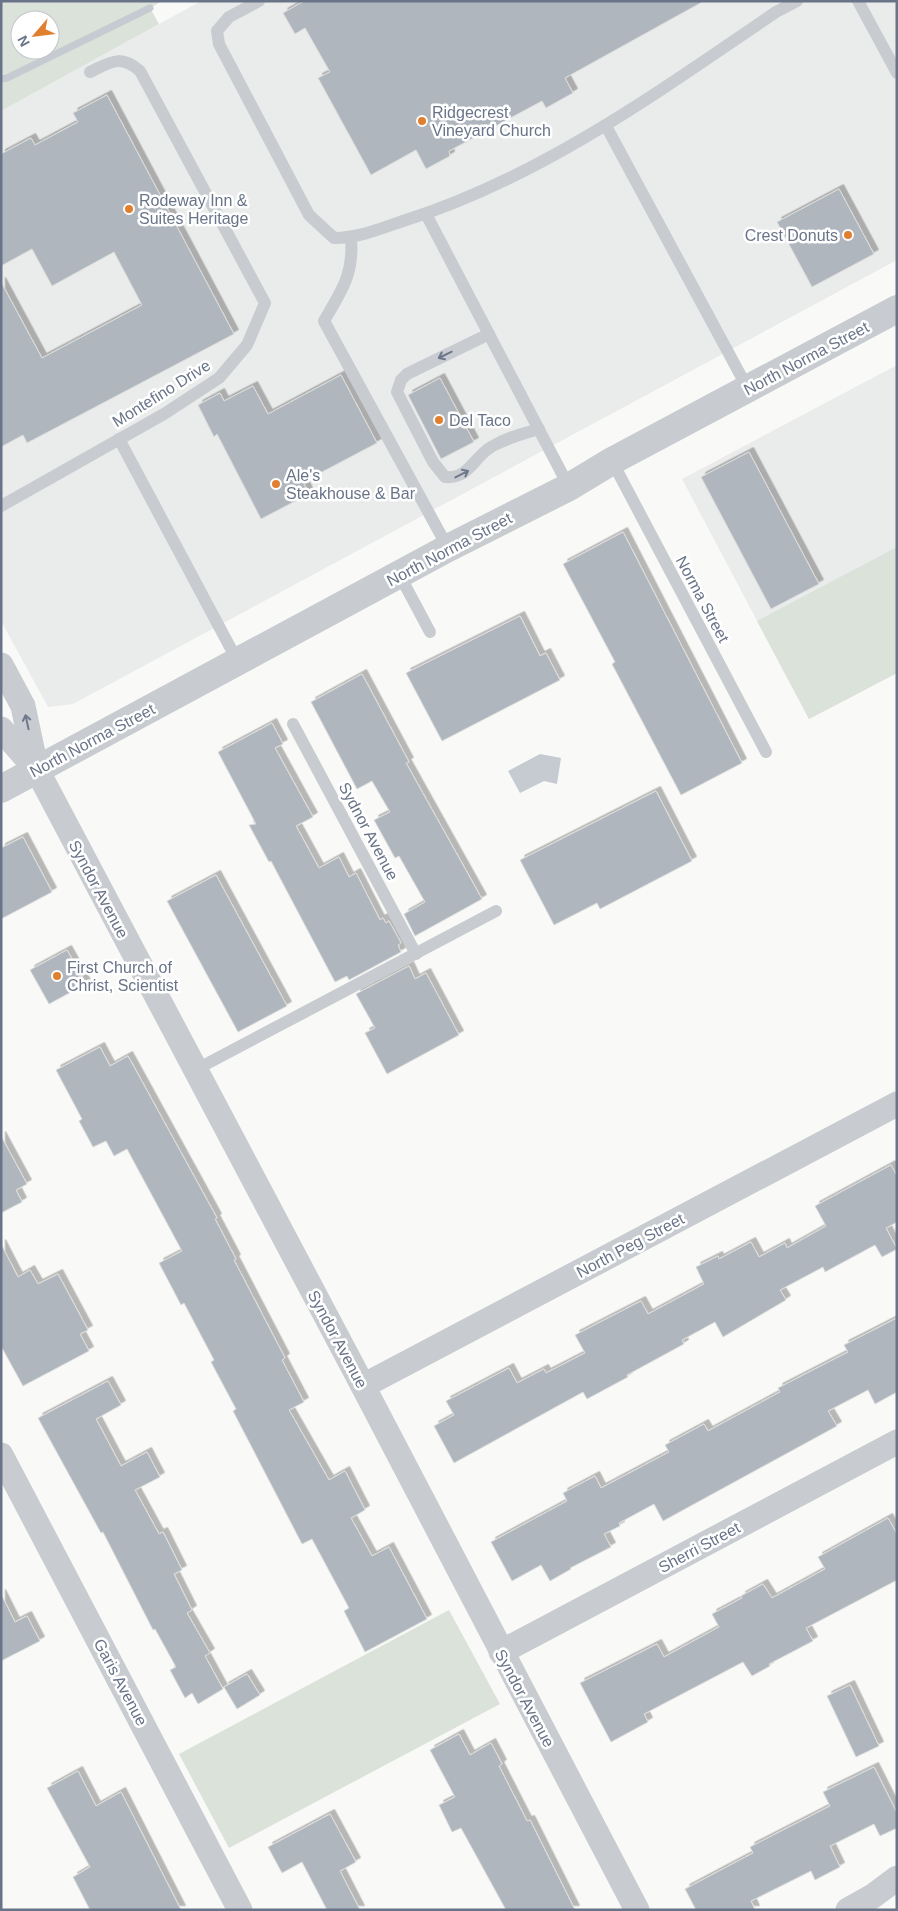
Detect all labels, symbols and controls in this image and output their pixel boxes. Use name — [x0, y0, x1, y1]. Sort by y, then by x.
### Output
north arrow — [10, 10, 60, 60]
text: N — [14, 33, 33, 49]
place label: Ridgecrest Vineyard Church — [432, 104, 551, 139]
marker: Ridgecrest Vineyard Church — [416, 115, 428, 127]
place label: Rodeway Inn & Suites Heritage — [139, 192, 248, 227]
marker: Rodeway Inn & Suites Heritage — [123, 203, 135, 215]
place label: Crest Donuts — [745, 227, 838, 244]
marker: Crest Donuts — [842, 229, 854, 241]
street label: North Norma Street — [741, 318, 872, 399]
one-way arrow — [438, 351, 453, 360]
street label: Montefino Drive — [109, 356, 213, 430]
place label: Del Taco — [449, 412, 511, 429]
marker: Del Taco — [433, 414, 445, 426]
place label: Ale's Steakhouse & Bar — [286, 467, 416, 502]
one-way arrow — [454, 469, 469, 479]
marker: Ale's Steakhouse & Bar — [270, 478, 282, 490]
street label: North Norma Street — [384, 509, 515, 590]
street label: Norma Street — [673, 553, 733, 646]
street label: North Norma Street — [27, 700, 158, 781]
one-way arrow — [21, 715, 31, 731]
street label: Sydnor Avenue — [336, 779, 402, 883]
street label: Syndor Avenue — [66, 837, 132, 941]
place label: First Church of Christ, Scientist — [67, 959, 179, 994]
marker: First Church of Christ, Scientist — [51, 970, 63, 982]
street label: North Peg Street — [574, 1210, 687, 1281]
street label: Syndor Avenue — [305, 1287, 371, 1391]
street label: Sherri Street — [656, 1519, 743, 1576]
street label: Garis Avenue — [91, 1636, 151, 1729]
street label: Syndor Avenue — [492, 1646, 558, 1750]

